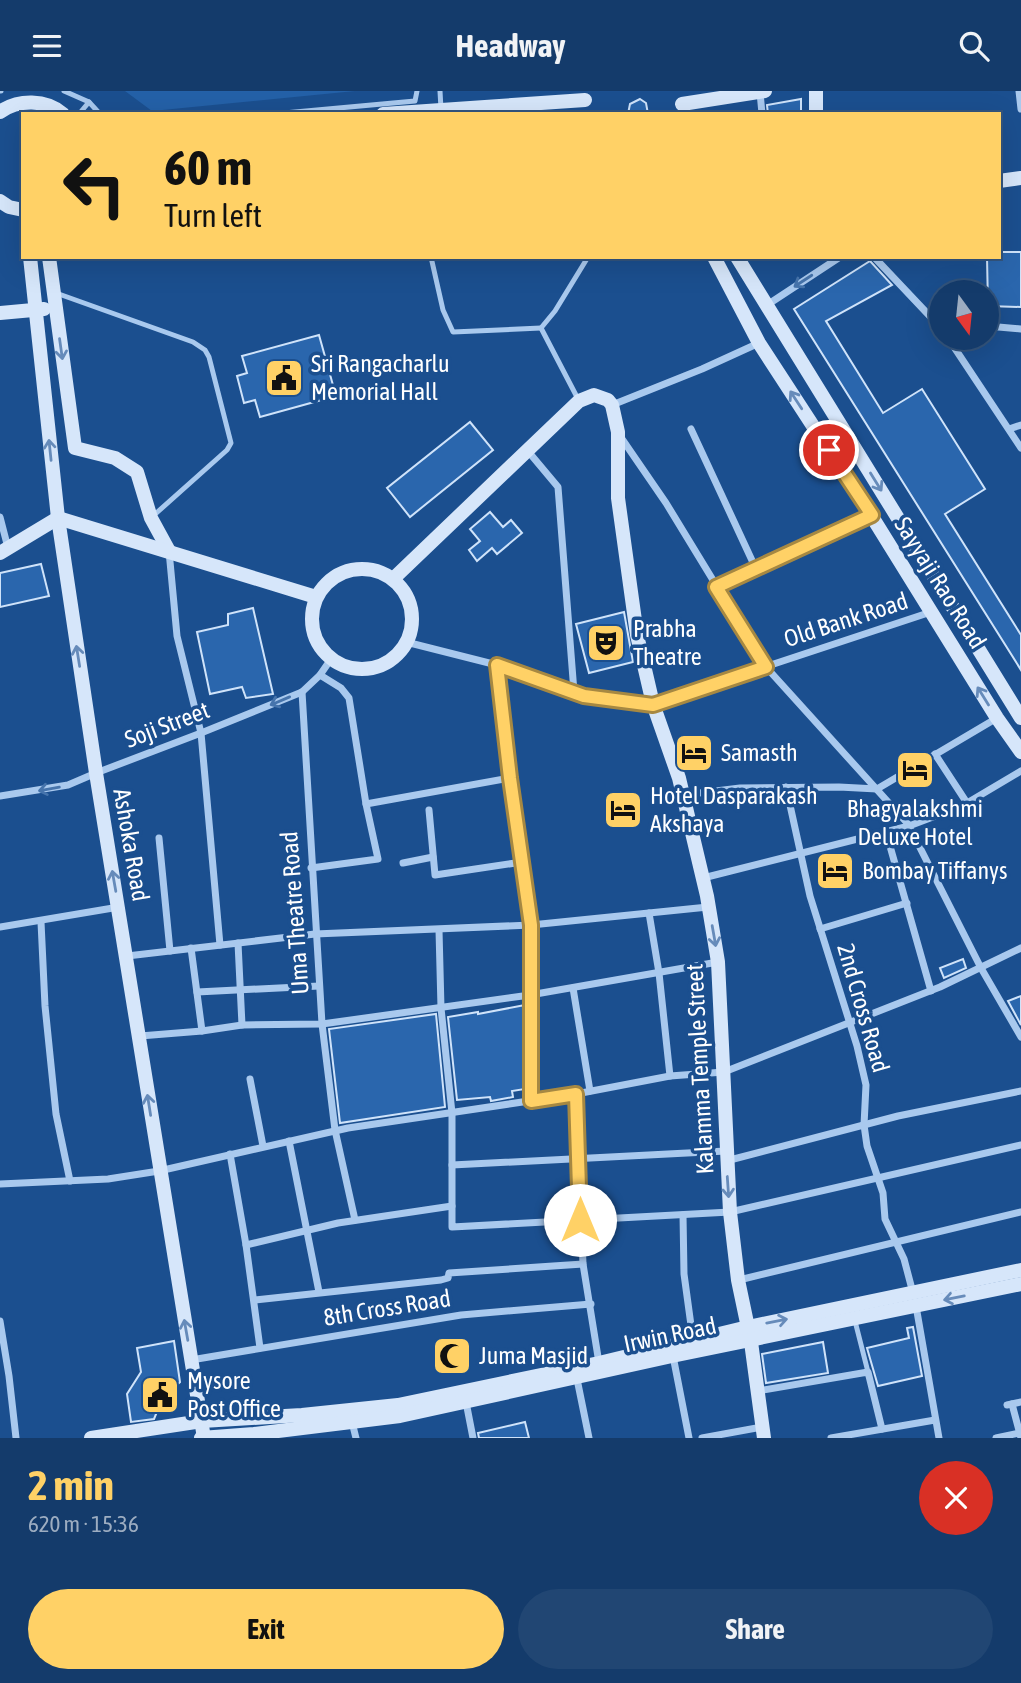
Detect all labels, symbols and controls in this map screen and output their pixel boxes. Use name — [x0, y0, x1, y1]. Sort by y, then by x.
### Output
icon: menu — [28, 27, 66, 65]
text: Headway — [455, 27, 566, 64]
icon: search — [955, 27, 993, 65]
text: 60 m — [164, 139, 252, 195]
icon: left — [49, 140, 140, 231]
text: Turn left — [164, 197, 262, 234]
one-way arrow — [794, 274, 813, 288]
north arrow — [929, 280, 999, 350]
map controls — [929, 280, 999, 350]
one-way arrow — [55, 337, 68, 360]
place label: Sri Rangacharlu Memorial Hall — [311, 350, 449, 405]
public building icon: Sri Rangacharlu Memorial Hall — [263, 357, 305, 399]
one-way arrow — [789, 391, 803, 410]
pin — [799, 420, 859, 480]
icon: arrive — [810, 431, 848, 469]
one-way arrow — [43, 440, 56, 462]
one-way arrow — [869, 472, 883, 492]
street label: Sayyaji Rao Road — [889, 512, 992, 653]
street label: Old Bank Road — [781, 587, 911, 652]
place label: Prabha Theatre — [633, 615, 702, 670]
theatre icon: Prabha Theatre — [585, 622, 627, 664]
one-way arrow — [72, 645, 85, 668]
one-way arrow — [975, 686, 989, 706]
one-way arrow — [269, 695, 291, 708]
street label: Soji Street — [121, 696, 213, 753]
hotel icon: Samasth — [673, 732, 715, 774]
place label: Samasth — [721, 739, 798, 766]
hotel icon: Bhagyalakshmi Deluxe Hotel — [894, 749, 936, 791]
place label: Hotel Dasparakash Akshaya — [650, 782, 818, 837]
one-way arrow — [38, 783, 61, 796]
street label: Ashoka Road — [108, 786, 155, 903]
hotel icon: Hotel Dasparakash Akshaya — [602, 789, 644, 831]
place label: Bhagyalakshmi Deluxe Hotel — [847, 795, 983, 850]
street label: Uma Theatre Road — [275, 830, 314, 996]
hotel icon: Bombay Tiffanys — [814, 850, 856, 892]
place label: Bombay Tiffanys — [862, 857, 1007, 884]
one-way arrow — [107, 870, 120, 892]
one-way arrow — [708, 924, 721, 947]
street label: 2nd Cross Road — [832, 940, 895, 1075]
street label: Kalamma Temple Street — [681, 963, 718, 1175]
one-way arrow — [142, 1094, 155, 1117]
one-way arrow — [722, 1176, 735, 1198]
position arrow — [543, 1183, 617, 1257]
street label: 8th Cross Road — [321, 1284, 452, 1331]
one-way arrow — [943, 1291, 966, 1305]
street label: Irwin Road — [621, 1312, 719, 1357]
one-way arrow — [765, 1314, 788, 1328]
one-way arrow — [179, 1319, 192, 1342]
mosque icon: Juma Masjid — [431, 1335, 473, 1377]
place label: Juma Masjid — [479, 1342, 588, 1369]
place label: Mysore Post Office — [187, 1367, 281, 1422]
public building icon: Mysore Post Office — [139, 1374, 181, 1416]
text: 2 min — [28, 1461, 114, 1509]
button: close — [919, 1461, 993, 1535]
text: 620 m · 15:36 — [28, 1511, 139, 1537]
button: Exit — [28, 1589, 504, 1669]
button: Share — [518, 1589, 993, 1669]

